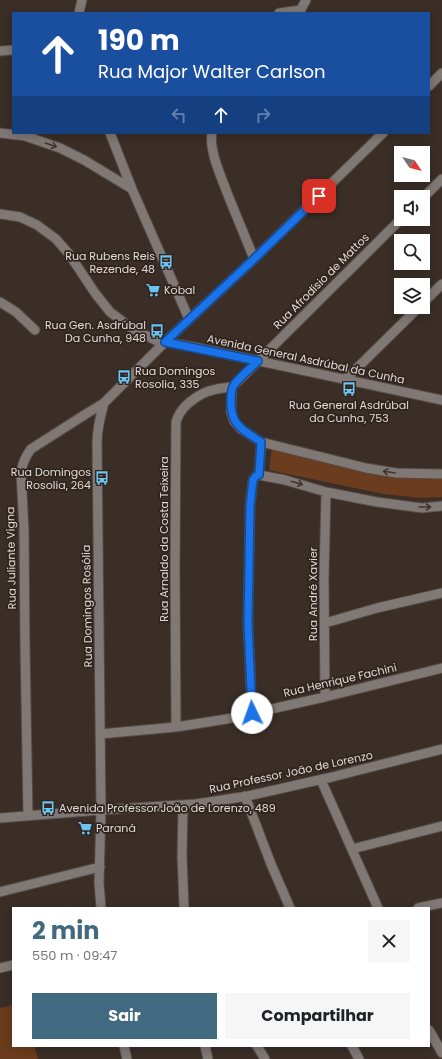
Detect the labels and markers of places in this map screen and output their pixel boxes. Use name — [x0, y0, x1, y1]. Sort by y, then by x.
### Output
pin — [302, 179, 336, 213]
place label: Rua Rubens Reis Rezende, 48 — [65, 248, 155, 277]
bus stop icon: Rua Rubens Reis Rezende, 48 — [158, 254, 174, 270]
supermarket icon: Kobal — [145, 282, 161, 298]
place label: Kobal — [164, 282, 195, 298]
place label: Rua Gen. Asdrúbal Da Cunha, 948 — [45, 317, 146, 346]
bus stop icon: Rua Gen. Asdrúbal Da Cunha, 948 — [149, 323, 165, 339]
place label: Rua Domingos Rosolia, 335 — [135, 363, 215, 392]
bus stop icon: Rua Domingos Rosolia, 335 — [116, 369, 132, 385]
bus stop icon: Rua General Asdrúbal da Cunha, 753 — [341, 381, 357, 397]
place label: Rua General Asdrúbal da Cunha, 753 — [289, 397, 409, 426]
place label: Rua Domingos Rosolia, 264 — [11, 464, 91, 493]
bus stop icon: Rua Domingos Rosolia, 264 — [94, 470, 110, 486]
bus stop icon: Avenida Professor João de Lorenzo, 489 — [40, 800, 56, 816]
place label: Avenida Professor João de Lorenzo, 489 — [59, 800, 276, 816]
supermarket icon: Paraná — [77, 820, 93, 836]
place label: Paraná — [96, 820, 136, 836]

